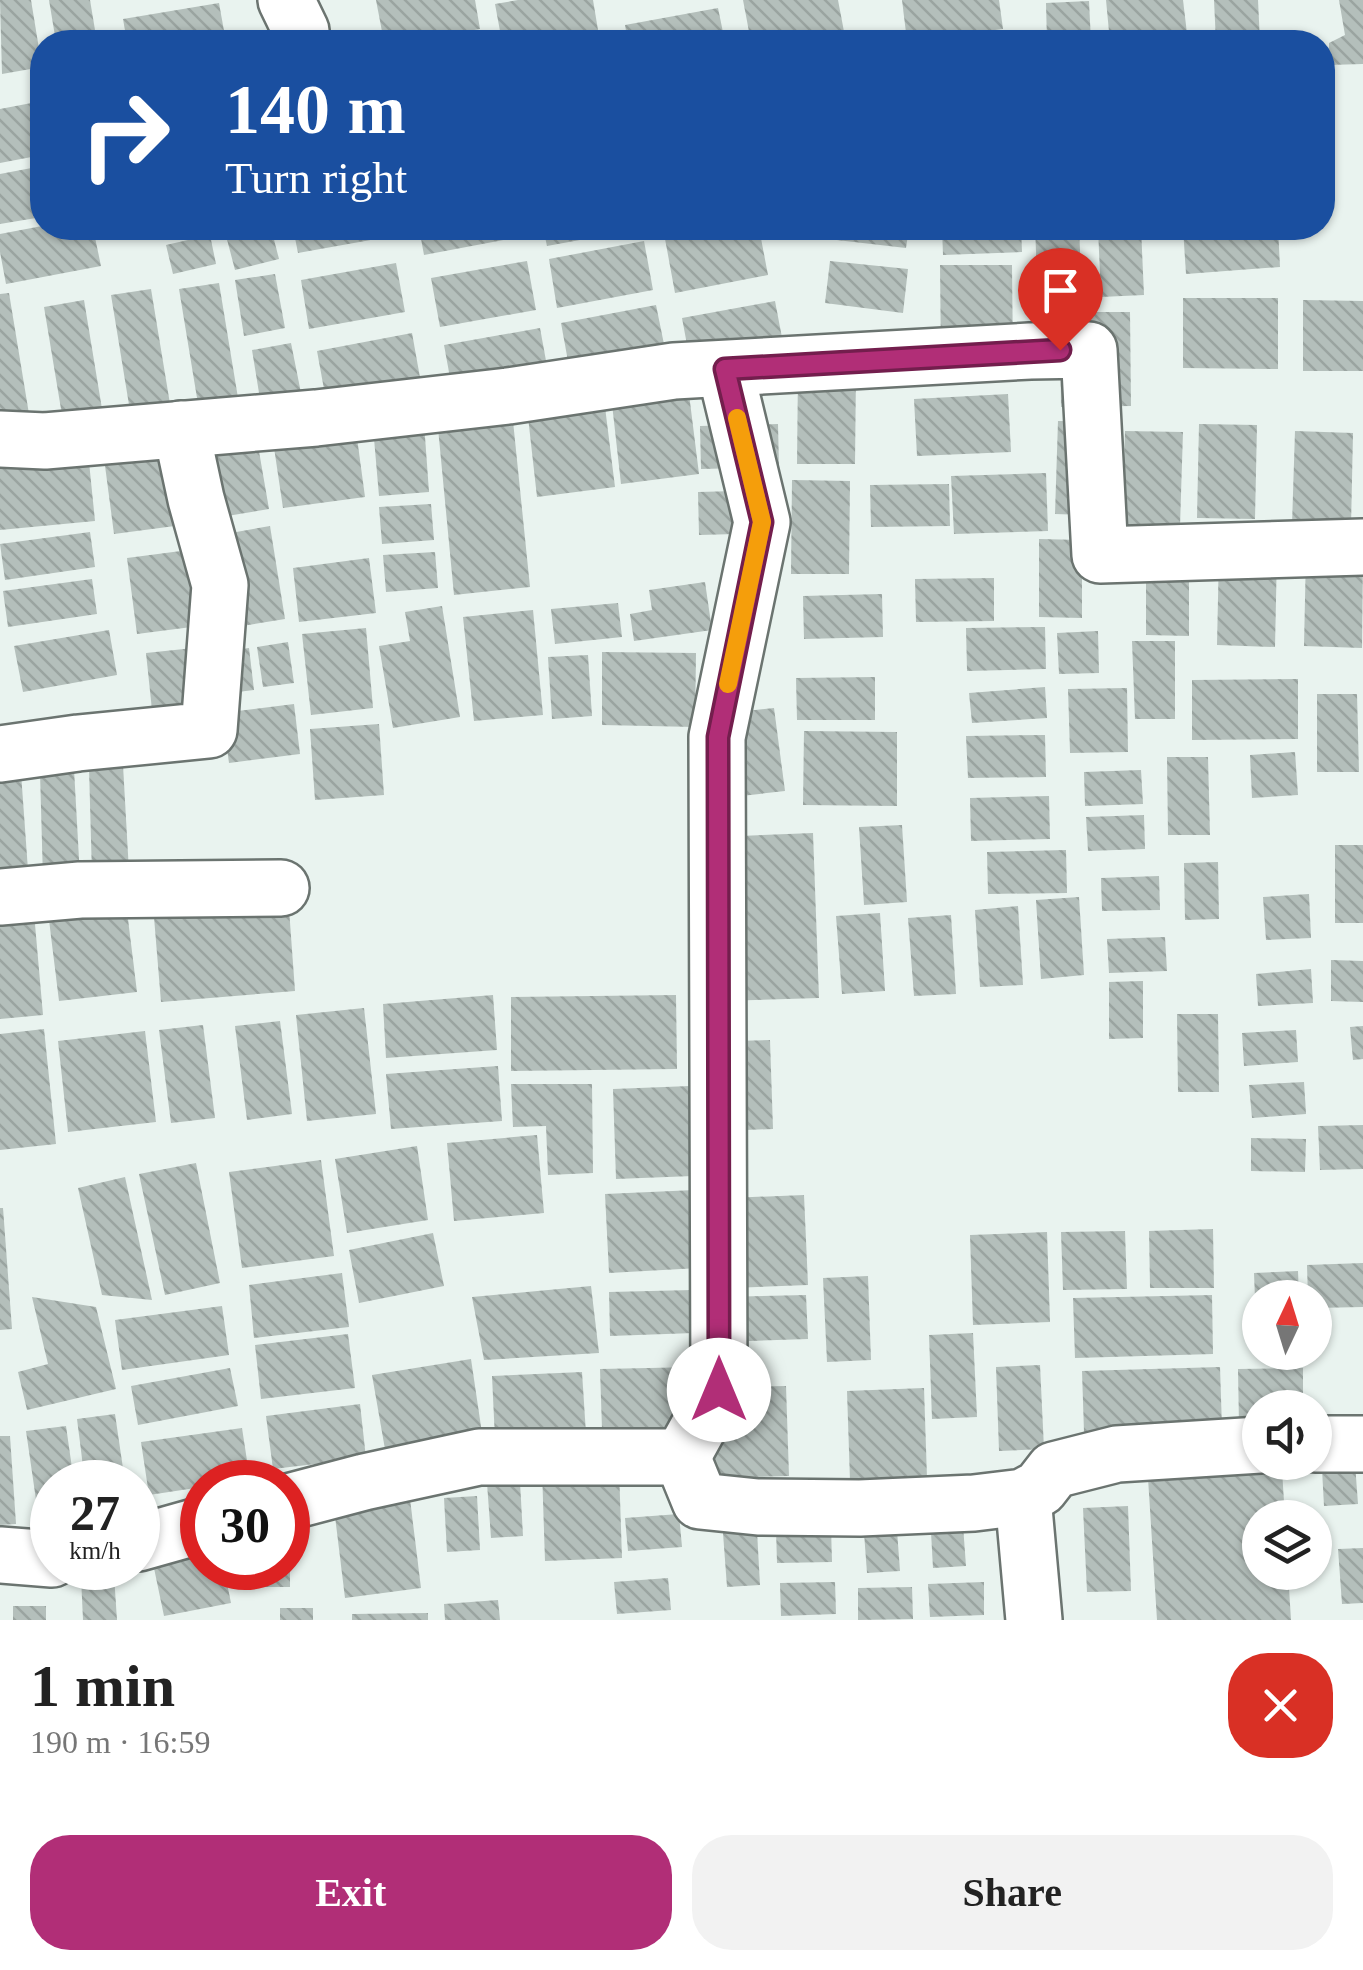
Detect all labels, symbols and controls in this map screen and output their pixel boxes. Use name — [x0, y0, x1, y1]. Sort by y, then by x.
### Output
icon: right — [60, 70, 190, 200]
text: 140 m — [225, 71, 406, 148]
text: Turn right — [225, 153, 407, 203]
pin — [1018, 248, 1103, 351]
icon: arrive — [1033, 263, 1088, 318]
north arrow — [1242, 1280, 1332, 1370]
map controls — [1242, 1280, 1332, 1590]
position arrow — [667, 1338, 771, 1442]
button: sound — [1242, 1390, 1332, 1480]
speed limit sign: 30 — [180, 1460, 310, 1590]
text: 27 — [70, 1485, 120, 1541]
button: layers — [1242, 1500, 1332, 1590]
text: km/h — [69, 1537, 121, 1564]
text: 1 min — [30, 1653, 175, 1719]
button: close — [1228, 1653, 1333, 1758]
text: 190 m · 16:59 — [30, 1724, 210, 1760]
button: Exit — [30, 1835, 672, 1950]
button: Share — [692, 1835, 1333, 1950]

